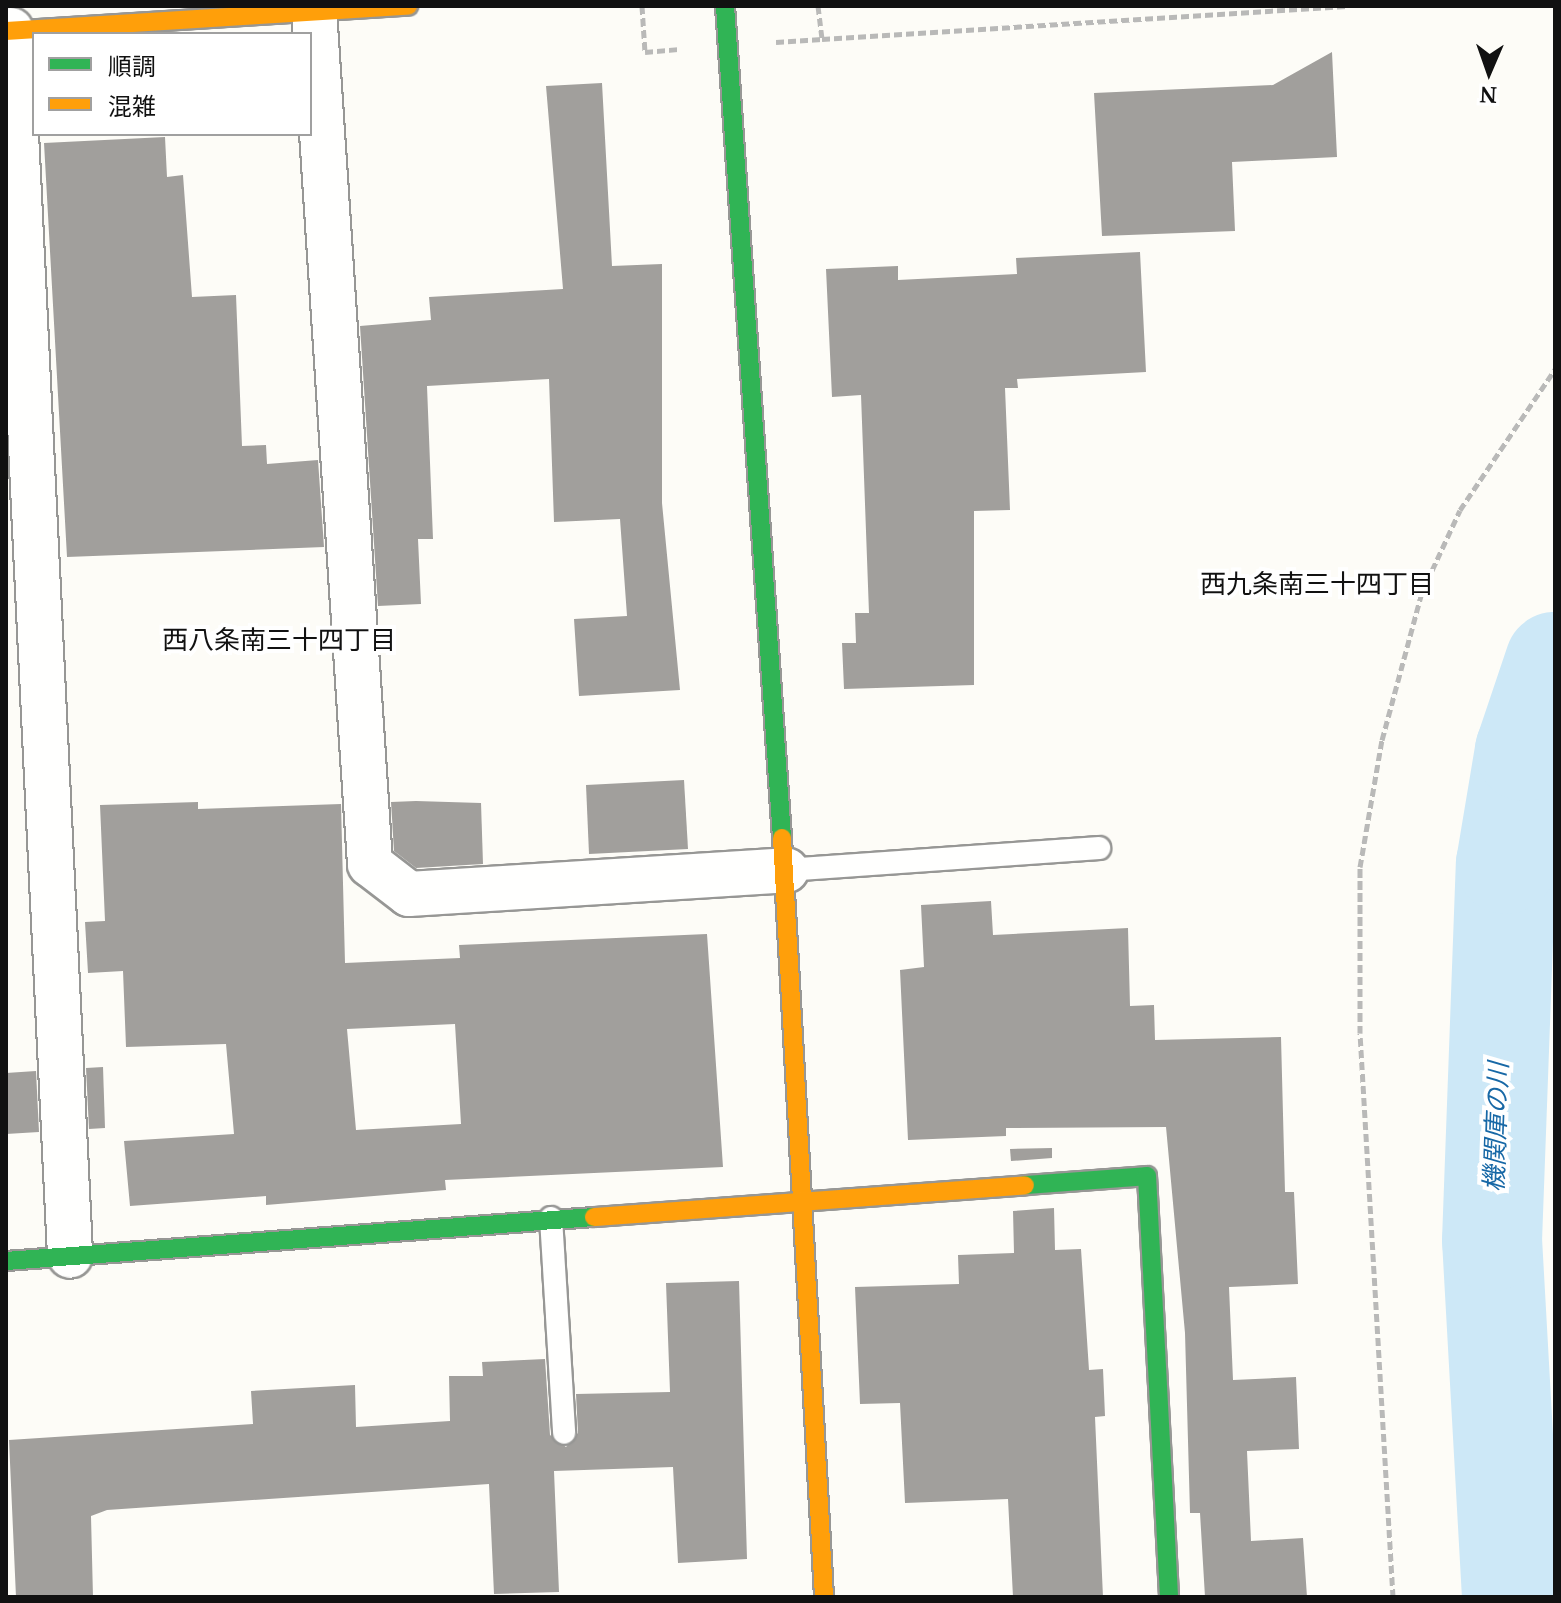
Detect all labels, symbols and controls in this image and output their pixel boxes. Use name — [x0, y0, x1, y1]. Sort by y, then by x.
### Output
legend — [32, 32, 312, 136]
north arrow — [1449, 32, 1529, 112]
text: 順調 — [108, 49, 156, 82]
text: N — [1479, 81, 1497, 111]
text: 混雑 — [108, 89, 156, 122]
district label: 西九条南三十四丁目 — [1200, 568, 1434, 600]
district label: 西八条南三十四丁目 — [162, 624, 396, 656]
water label: 機関庫の川 — [1478, 1061, 1514, 1193]

